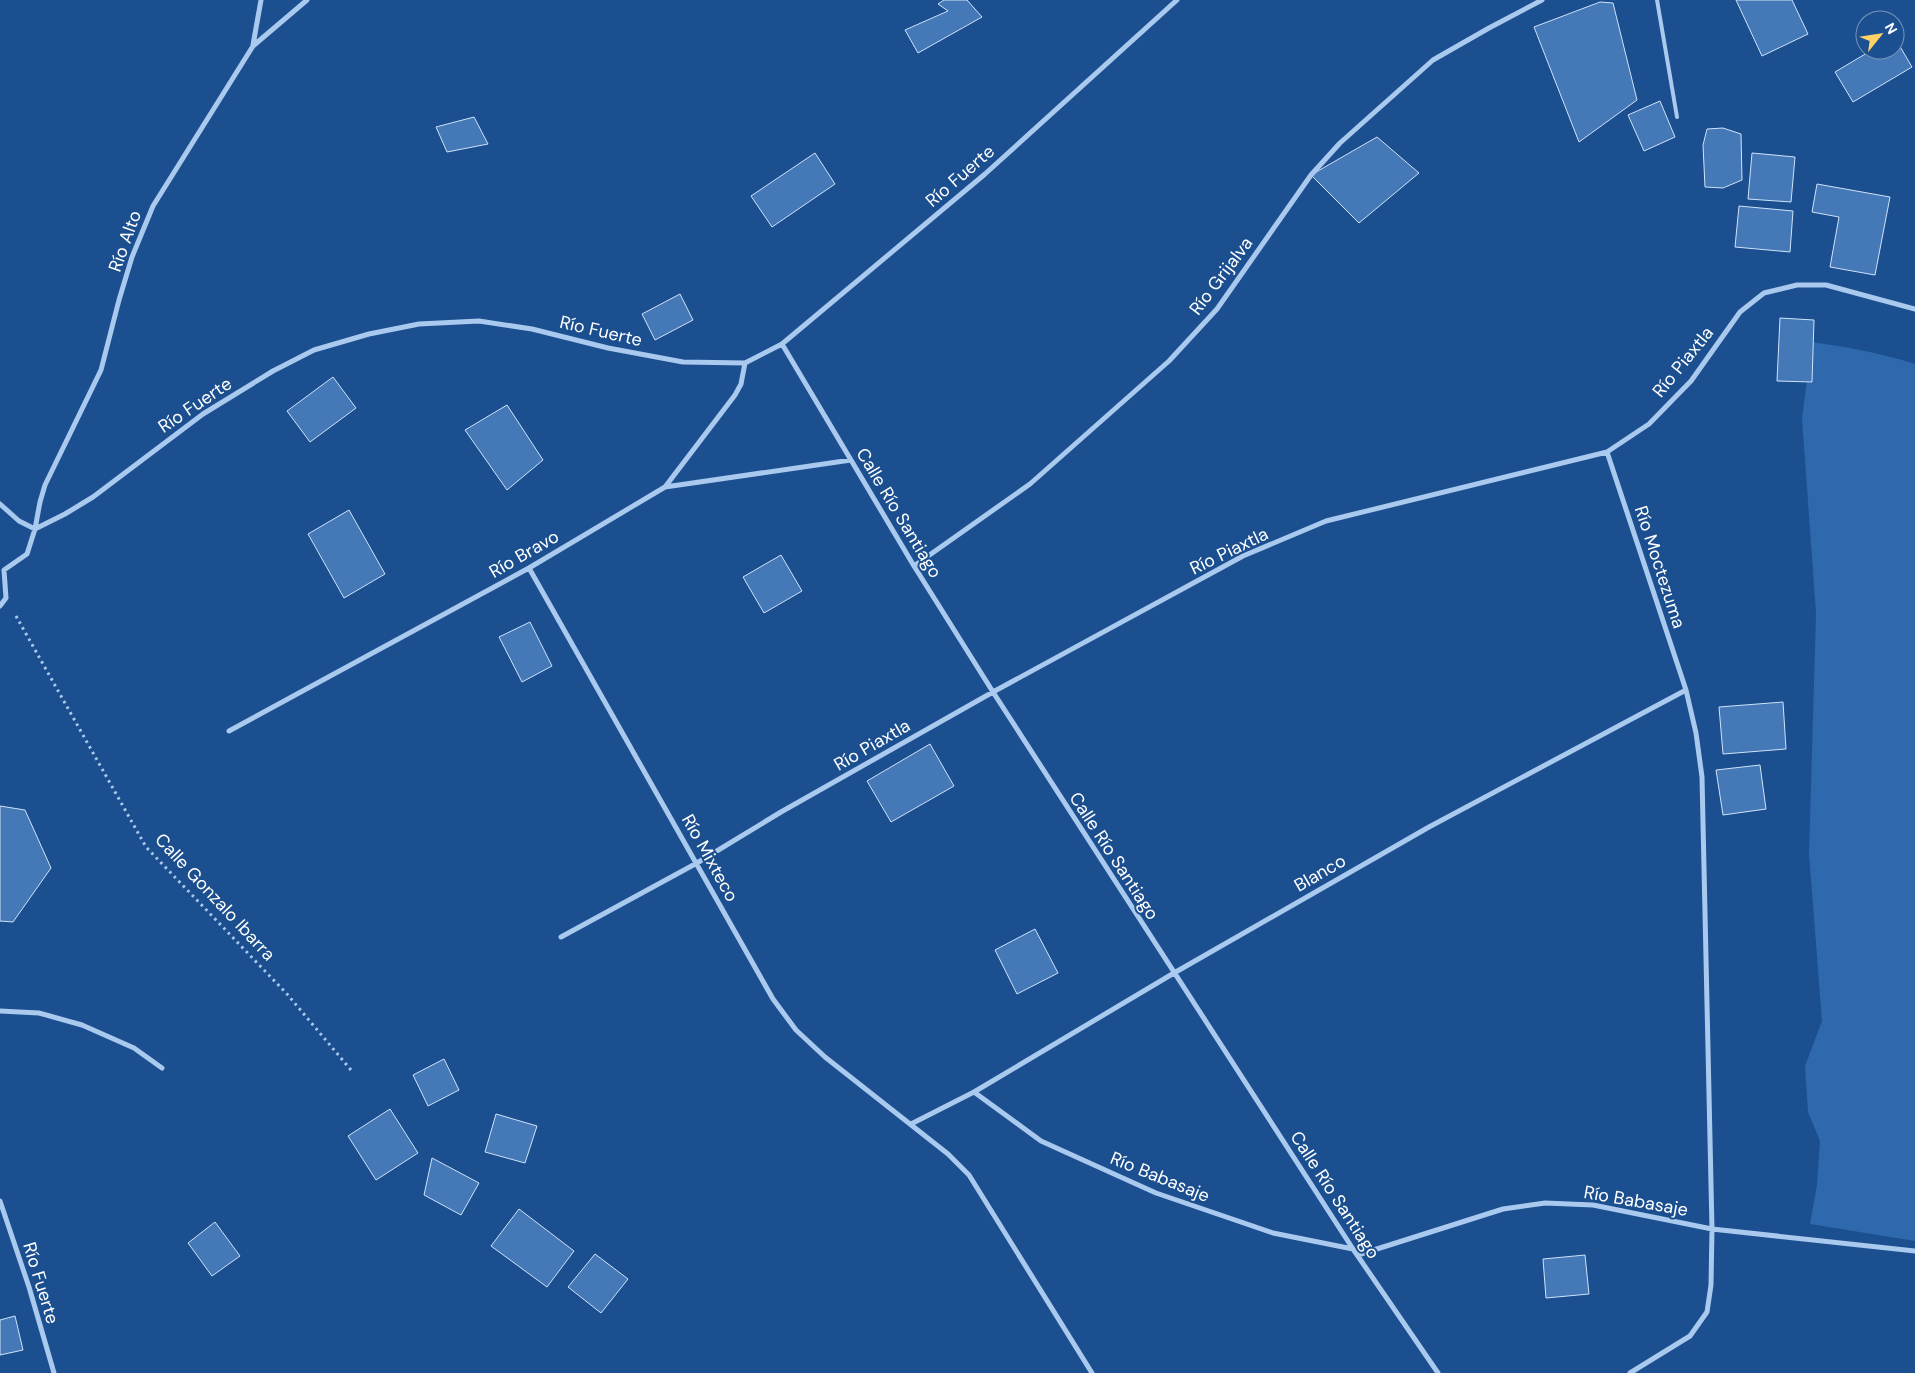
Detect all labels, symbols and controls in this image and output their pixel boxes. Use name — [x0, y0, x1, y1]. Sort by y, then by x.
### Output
north arrow — [1855, 10, 1905, 60]
text: N — [1881, 20, 1902, 37]
street label: Río Fuerte — [920, 139, 1000, 213]
street label: Río Alto — [103, 207, 147, 275]
street label: Río Grijalva — [1184, 232, 1258, 320]
street label: Río Fuerte — [557, 310, 645, 352]
street label: Río Piaxtla — [1647, 322, 1719, 402]
street label: Río Fuerte — [153, 372, 237, 438]
street label: Calle Río Santiago — [851, 443, 947, 583]
street label: Río Moctezuma — [1629, 503, 1691, 631]
street label: Río Piaxtla — [1186, 522, 1272, 580]
street label: Río Bravo — [485, 524, 563, 584]
street label: Río Piaxtla — [829, 713, 915, 777]
street label: Calle Río Santiago — [1064, 787, 1164, 925]
street label: Río Mixteco — [676, 810, 744, 906]
street label: Calle Gonzalo Ibarra — [150, 828, 280, 966]
street label: Blanco — [1290, 849, 1350, 897]
street label: Calle Río Santiago — [1285, 1126, 1385, 1264]
street label: Río Babasaje — [1107, 1146, 1213, 1208]
street label: Río Babasaje — [1582, 1180, 1690, 1222]
street label: Río Fuerte — [17, 1239, 65, 1327]

